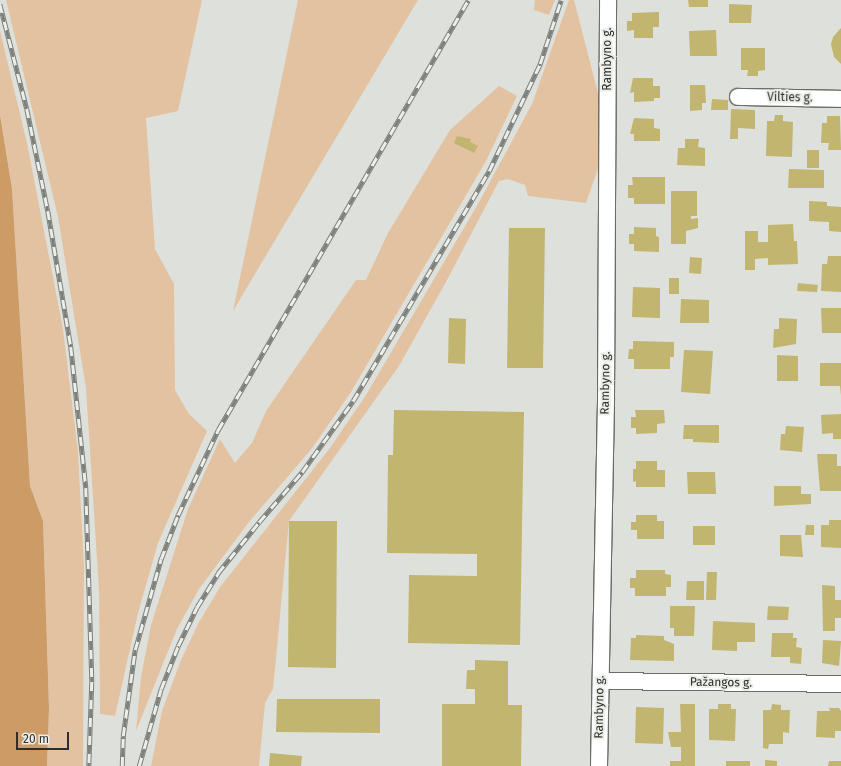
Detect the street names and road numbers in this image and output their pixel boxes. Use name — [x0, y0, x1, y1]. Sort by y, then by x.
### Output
street label: Rambyno g. — [601, 27, 615, 91]
street label: Vilties g. — [767, 90, 813, 106]
street label: Rambyno g. — [598, 351, 614, 415]
street label: Rambyno g. — [592, 675, 608, 739]
street label: Pažangos g. — [690, 675, 752, 691]

